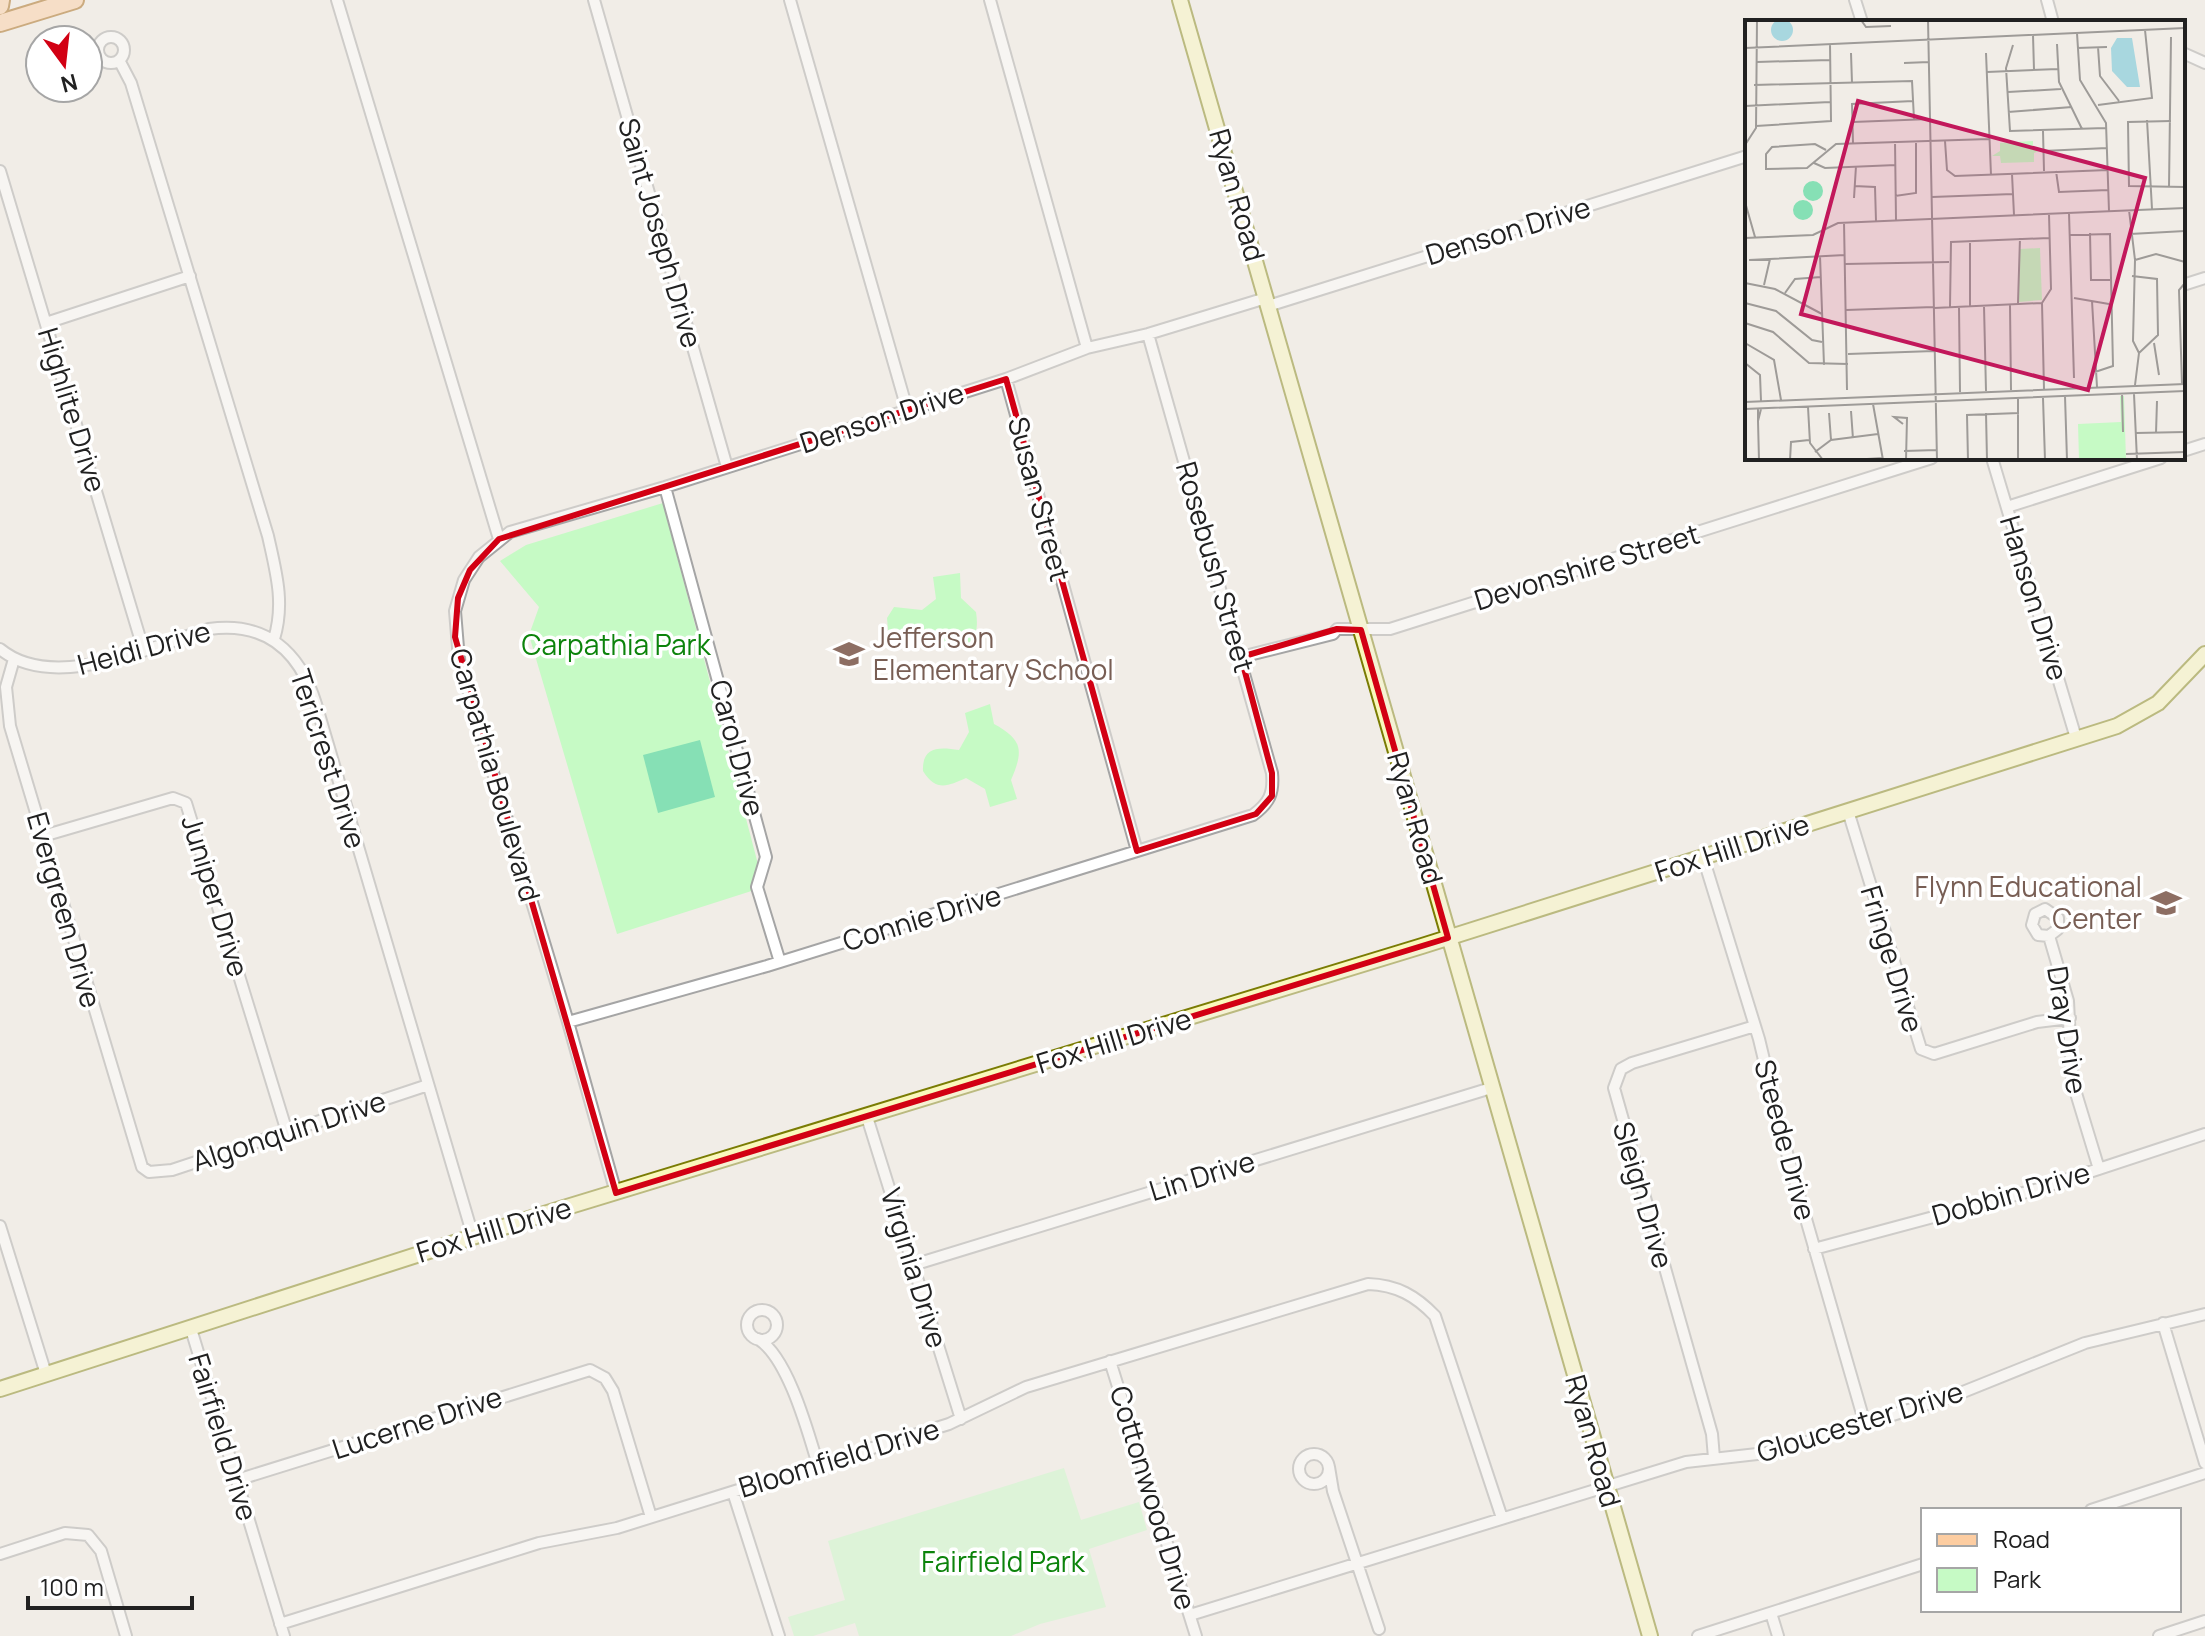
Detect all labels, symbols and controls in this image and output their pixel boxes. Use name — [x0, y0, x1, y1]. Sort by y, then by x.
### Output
inset map — [1745, 20, 2185, 460]
north arrow — [24, 24, 104, 104]
text: N — [58, 67, 81, 100]
street label: Saint Joseph Drive — [610, 114, 712, 352]
street label: Ryan Road — [1201, 124, 1275, 265]
street label: Denson Drive — [1421, 187, 1595, 273]
street label: Highlite Drive — [30, 323, 116, 497]
street label: Denson Drive — [795, 373, 969, 461]
street label: Susan Street — [1000, 412, 1080, 585]
street label: Rosebush Street — [1168, 457, 1264, 677]
street label: Hanson Drive — [1992, 511, 2078, 685]
street label: Devonshire Street — [1470, 514, 1704, 618]
street label: Heidi Drive — [73, 611, 214, 683]
place label: Jefferson Elementary School — [873, 618, 1114, 688]
park label: Carpathia Park — [521, 625, 712, 663]
school or university icon: Jefferson Elementary School — [832, 637, 866, 671]
street label: Carpathia Boulevard — [442, 644, 550, 906]
street label: Tericrest Drive — [282, 664, 376, 853]
street label: Carol Drive — [702, 675, 774, 820]
street label: Ryan Road — [1379, 747, 1453, 888]
street label: Fox Hill Drive — [1650, 804, 1814, 890]
street label: Evergreen Drive — [19, 807, 111, 1012]
street label: Juniper Drive — [173, 810, 259, 981]
place label: Flynn Educational Center — [1915, 867, 2142, 937]
street label: Connie Drive — [838, 875, 1006, 959]
street label: Fringe Drive — [1853, 881, 1933, 1037]
school or university icon: Flynn Educational Center — [2149, 886, 2183, 920]
street label: Dray Drive — [2039, 963, 2097, 1096]
street label: Fox Hill Drive — [1032, 998, 1196, 1082]
street label: Steede Drive — [1746, 1055, 1826, 1224]
street label: Algonquin Drive — [187, 1081, 390, 1179]
street label: Sleigh Drive — [1605, 1117, 1683, 1273]
street label: Lin Drive — [1144, 1141, 1259, 1209]
street label: Dobbin Drive — [1927, 1152, 2094, 1234]
street label: Virginia Drive — [873, 1183, 957, 1352]
street label: Fox Hill Drive — [412, 1187, 576, 1271]
street label: Fairfield Drive — [180, 1348, 267, 1525]
street label: Ryan Road — [1557, 1370, 1631, 1511]
street label: Gloucester Drive — [1752, 1372, 1967, 1470]
street label: Lucerne Drive — [327, 1377, 506, 1467]
street label: Cottonwood Drive — [1102, 1381, 1206, 1614]
street label: Bloomfield Drive — [734, 1408, 944, 1506]
legend — [1921, 1508, 2181, 1612]
text: Road — [1993, 1522, 2050, 1555]
park label: Fairfield Park — [921, 1542, 1086, 1580]
scale bar — [28, 1560, 192, 1610]
text: Park — [1993, 1562, 2042, 1595]
text: 100 m — [40, 1570, 104, 1603]

